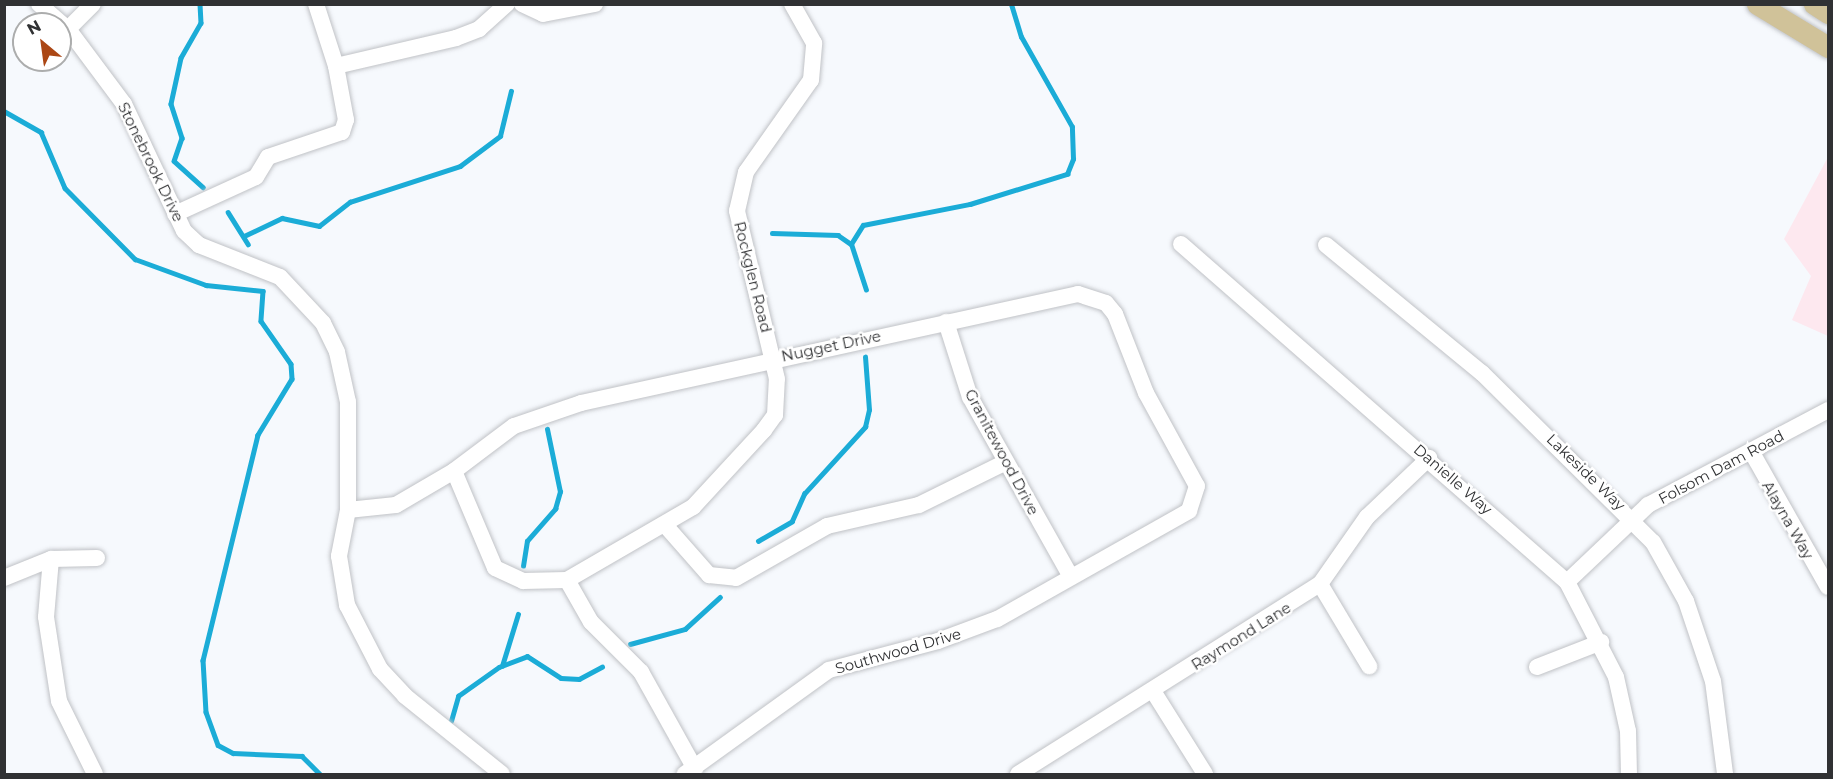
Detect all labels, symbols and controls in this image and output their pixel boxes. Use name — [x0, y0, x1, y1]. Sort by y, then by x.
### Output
north arrow — [12, 12, 72, 72]
text: N — [24, 16, 44, 39]
street label: Stonebrook Drive — [114, 99, 188, 225]
street label: Rockglen Road — [730, 220, 776, 334]
street label: Nugget Drive — [780, 327, 882, 365]
street label: Granitewood Drive — [961, 386, 1043, 518]
street label: Folsom Dam Road — [1655, 426, 1787, 508]
street label: Lakeside Way — [1543, 430, 1629, 514]
street label: Danielle Way — [1410, 440, 1496, 518]
street label: Alayna Way — [1758, 478, 1818, 562]
street label: Raymond Lane — [1188, 598, 1294, 674]
street label: Southwood Drive — [833, 624, 963, 678]

